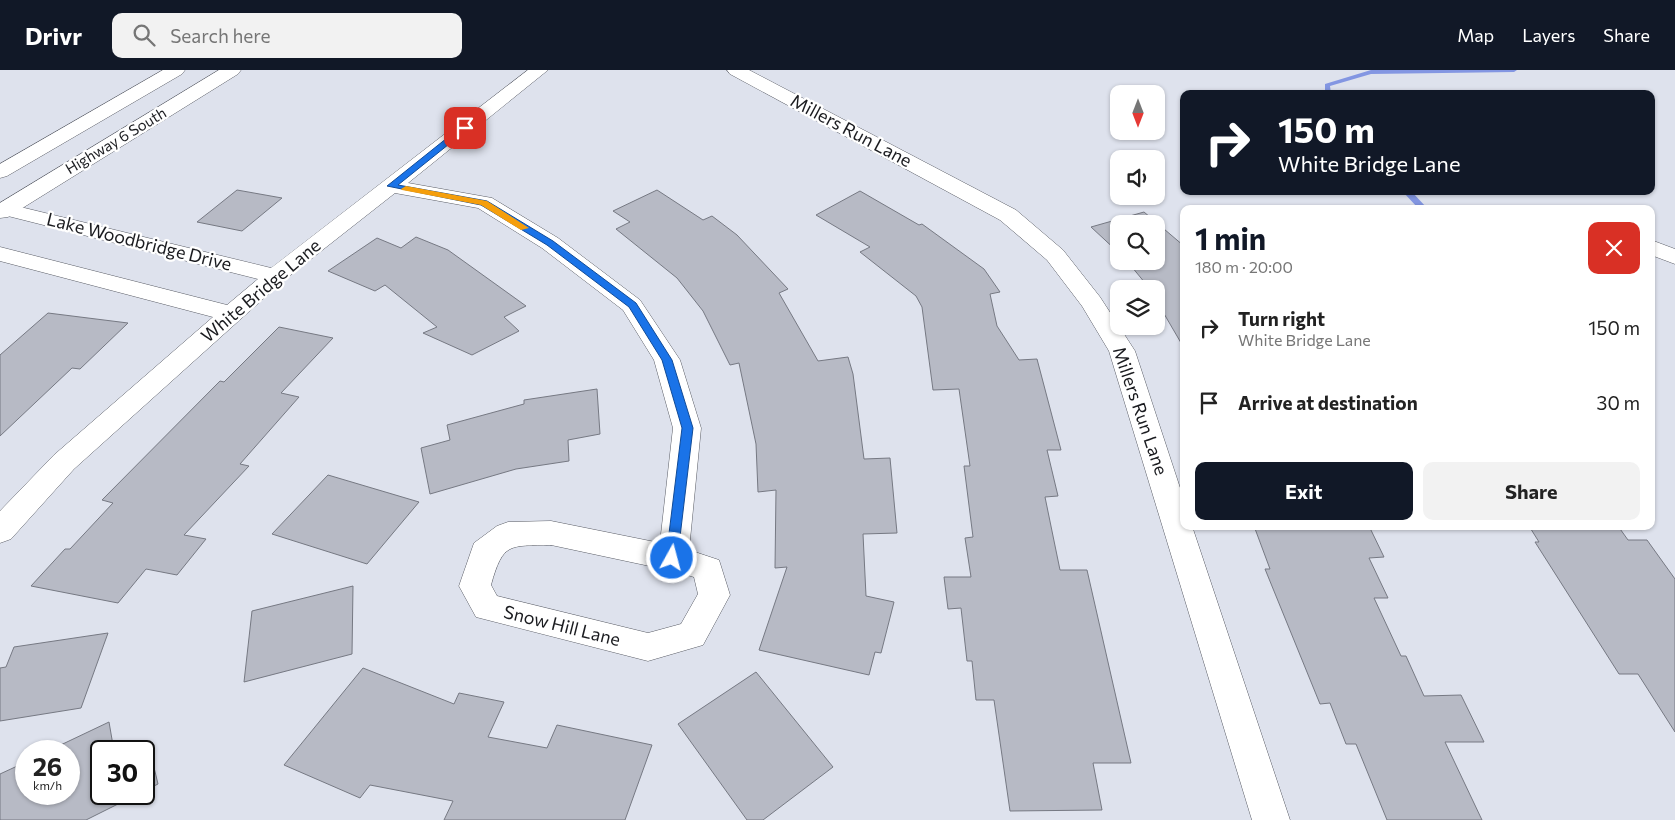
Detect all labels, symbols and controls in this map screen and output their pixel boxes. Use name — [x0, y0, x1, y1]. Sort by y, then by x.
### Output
search box — [112, 13, 462, 58]
text: Drivr — [25, 21, 82, 50]
icon: search — [130, 21, 158, 49]
text: Search here — [170, 24, 271, 47]
text: Map — [1457, 24, 1494, 46]
text: Layers — [1522, 24, 1575, 46]
text: Share — [1603, 24, 1650, 46]
north arrow — [1110, 85, 1165, 140]
map controls — [1110, 85, 1165, 335]
street label: Millers Run Lane — [787, 89, 916, 171]
street label: Highway 6 South — [62, 103, 169, 177]
pin — [444, 107, 486, 149]
text: 150 m — [1278, 107, 1375, 150]
icon: right — [1195, 110, 1260, 175]
icon: arrive — [451, 114, 479, 142]
button: sound — [1110, 150, 1165, 205]
text: White Bridge Lane — [1278, 150, 1461, 177]
street label: Lake Woodbridge Drive — [44, 207, 234, 275]
button: search — [1110, 215, 1165, 270]
text: 1 min — [1195, 219, 1266, 256]
button: close — [1588, 222, 1640, 274]
street label: White Bridge Lane — [196, 234, 325, 347]
text: 180 m · 20:00 — [1195, 257, 1293, 276]
button: layers — [1110, 280, 1165, 335]
text: Turn right — [1238, 307, 1325, 330]
icon: right — [1195, 314, 1223, 342]
text: 150 m — [1588, 316, 1640, 339]
text: White Bridge Lane — [1238, 330, 1371, 349]
street label: Millers Run Lane — [1109, 344, 1173, 478]
icon: arrive — [1195, 389, 1223, 417]
text: Arrive at destination — [1238, 391, 1418, 414]
text: 30 m — [1597, 391, 1640, 414]
button: Exit — [1195, 462, 1413, 520]
button: Share — [1423, 462, 1640, 520]
position arrow — [645, 531, 697, 583]
street label: Snow Hill Lane — [502, 600, 623, 650]
speed limit sign: 30 — [90, 740, 155, 805]
text: 26 — [33, 751, 62, 781]
text: km/h — [33, 778, 62, 792]

